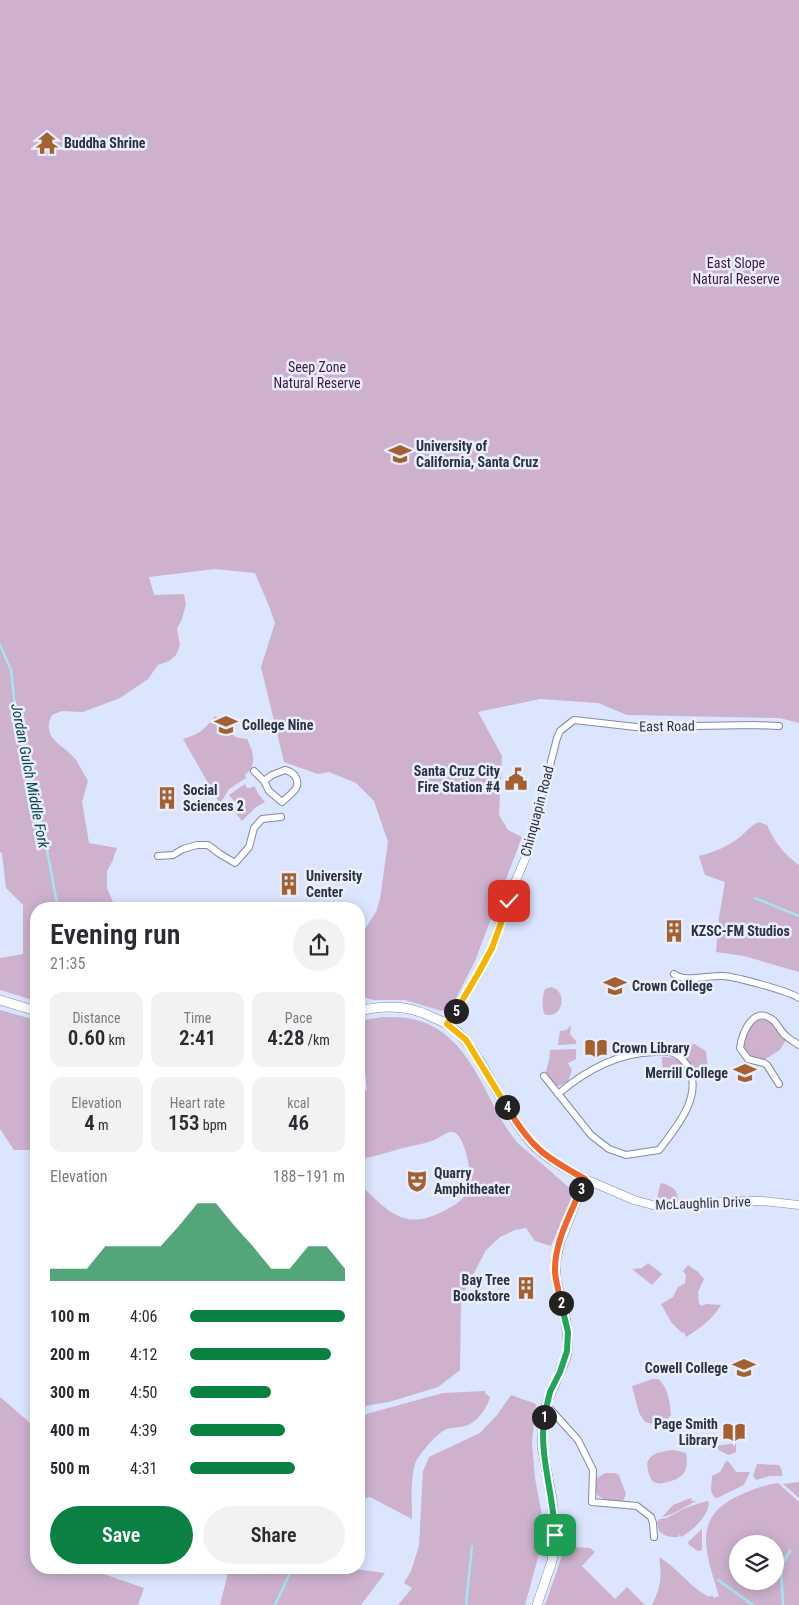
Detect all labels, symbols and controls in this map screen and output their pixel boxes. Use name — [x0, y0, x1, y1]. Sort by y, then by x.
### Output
temple icon: Buddha Shrine — [34, 130, 60, 156]
place label: Buddha Shrine — [64, 135, 146, 151]
park label: East Slope Natural Reserve — [692, 255, 780, 287]
park label: Seep Zone Natural Reserve — [273, 359, 361, 391]
place label: University of California, Santa Cruz — [416, 438, 538, 470]
school or university icon: University of California, Santa Cruz — [387, 441, 413, 467]
water label: Jordan Gulch Middle Fork — [7, 702, 53, 850]
school or university icon: College Nine — [213, 712, 239, 738]
place label: College Nine — [242, 717, 314, 733]
street label: East Road — [639, 718, 695, 734]
place label: Santa Cruz City Fire Station #4 — [414, 763, 501, 795]
street label: Chinquapin Road — [517, 764, 557, 858]
public building icon: Santa Cruz City Fire Station #4 — [503, 766, 529, 792]
place label: Social Sciences 2 — [183, 782, 244, 814]
building icon: Social Sciences 2 — [154, 785, 180, 811]
place label: University Center — [306, 868, 363, 900]
building icon: University Center — [276, 871, 302, 897]
pin — [488, 880, 530, 922]
icon: check — [495, 887, 523, 915]
text: Evening run — [50, 918, 180, 951]
building icon: KZSC-FM Studios — [661, 918, 687, 944]
button: share — [293, 919, 345, 971]
place label: KZSC-FM Studios — [691, 923, 790, 939]
text: 21:35 — [50, 954, 85, 973]
school or university icon: Crown College — [602, 973, 628, 999]
place label: Crown College — [632, 978, 713, 994]
pin: 5 — [444, 998, 468, 1024]
text: 5 — [453, 1003, 460, 1019]
text: Distance — [72, 1010, 121, 1026]
text: Time — [184, 1010, 211, 1026]
text: Pace — [285, 1010, 312, 1026]
text: 0.60 — [68, 1026, 105, 1050]
text: 2:41 — [179, 1026, 216, 1050]
text: 4:28 — [267, 1026, 304, 1050]
text: km — [105, 1032, 125, 1048]
text: /km — [304, 1032, 330, 1048]
library icon: Crown Library — [583, 1035, 609, 1061]
place label: Crown Library — [612, 1040, 690, 1056]
school or university icon: Merrill College — [732, 1060, 758, 1086]
place label: Merrill College — [645, 1065, 728, 1081]
pin: 4 — [494, 1094, 520, 1120]
text: Elevation — [71, 1095, 122, 1111]
text: Heart rate — [170, 1095, 225, 1111]
text: kcal — [287, 1095, 310, 1111]
text: 4 — [504, 1099, 511, 1115]
text: 4 — [84, 1111, 95, 1135]
text: 153 — [168, 1111, 200, 1135]
text: 46 — [288, 1111, 309, 1135]
text: m — [95, 1117, 109, 1133]
text: bpm — [200, 1117, 227, 1133]
place label: Quarry Amphitheater — [434, 1165, 510, 1197]
text: Elevation — [50, 1167, 108, 1186]
text: 188–191 m — [273, 1167, 345, 1186]
theatre icon: Quarry Amphitheater — [404, 1168, 430, 1194]
pin: 3 — [568, 1176, 594, 1202]
text: 3 — [578, 1181, 585, 1197]
street label: McLaughlin Drive — [655, 1193, 751, 1213]
place label: Bay Tree Bookstore — [453, 1272, 510, 1304]
building icon: Bay Tree Bookstore — [513, 1275, 539, 1301]
pin: 2 — [548, 1290, 574, 1316]
text: 2 — [558, 1295, 565, 1311]
text: 100 m — [50, 1307, 90, 1326]
text: 4:06 — [130, 1307, 157, 1326]
text: 200 m — [50, 1345, 90, 1364]
text: 4:12 — [130, 1345, 157, 1364]
school or university icon: Cowell College — [731, 1355, 757, 1381]
place label: Cowell College — [645, 1360, 728, 1376]
text: 300 m — [50, 1383, 90, 1402]
text: 4:50 — [130, 1383, 157, 1402]
pin: 1 — [532, 1404, 556, 1430]
text: 1 — [541, 1409, 548, 1425]
place label: Page Smith Library — [654, 1416, 719, 1448]
library icon: Page Smith Library — [721, 1419, 747, 1445]
text: 400 m — [50, 1421, 90, 1440]
text: 4:39 — [130, 1421, 157, 1440]
text: 500 m — [50, 1459, 90, 1478]
text: 4:31 — [130, 1459, 157, 1478]
button: Save — [50, 1506, 193, 1564]
button: Share — [203, 1506, 345, 1564]
pin — [534, 1514, 576, 1556]
icon: arrive — [541, 1521, 569, 1549]
map controls — [729, 1535, 784, 1590]
button: layers — [729, 1535, 784, 1590]

